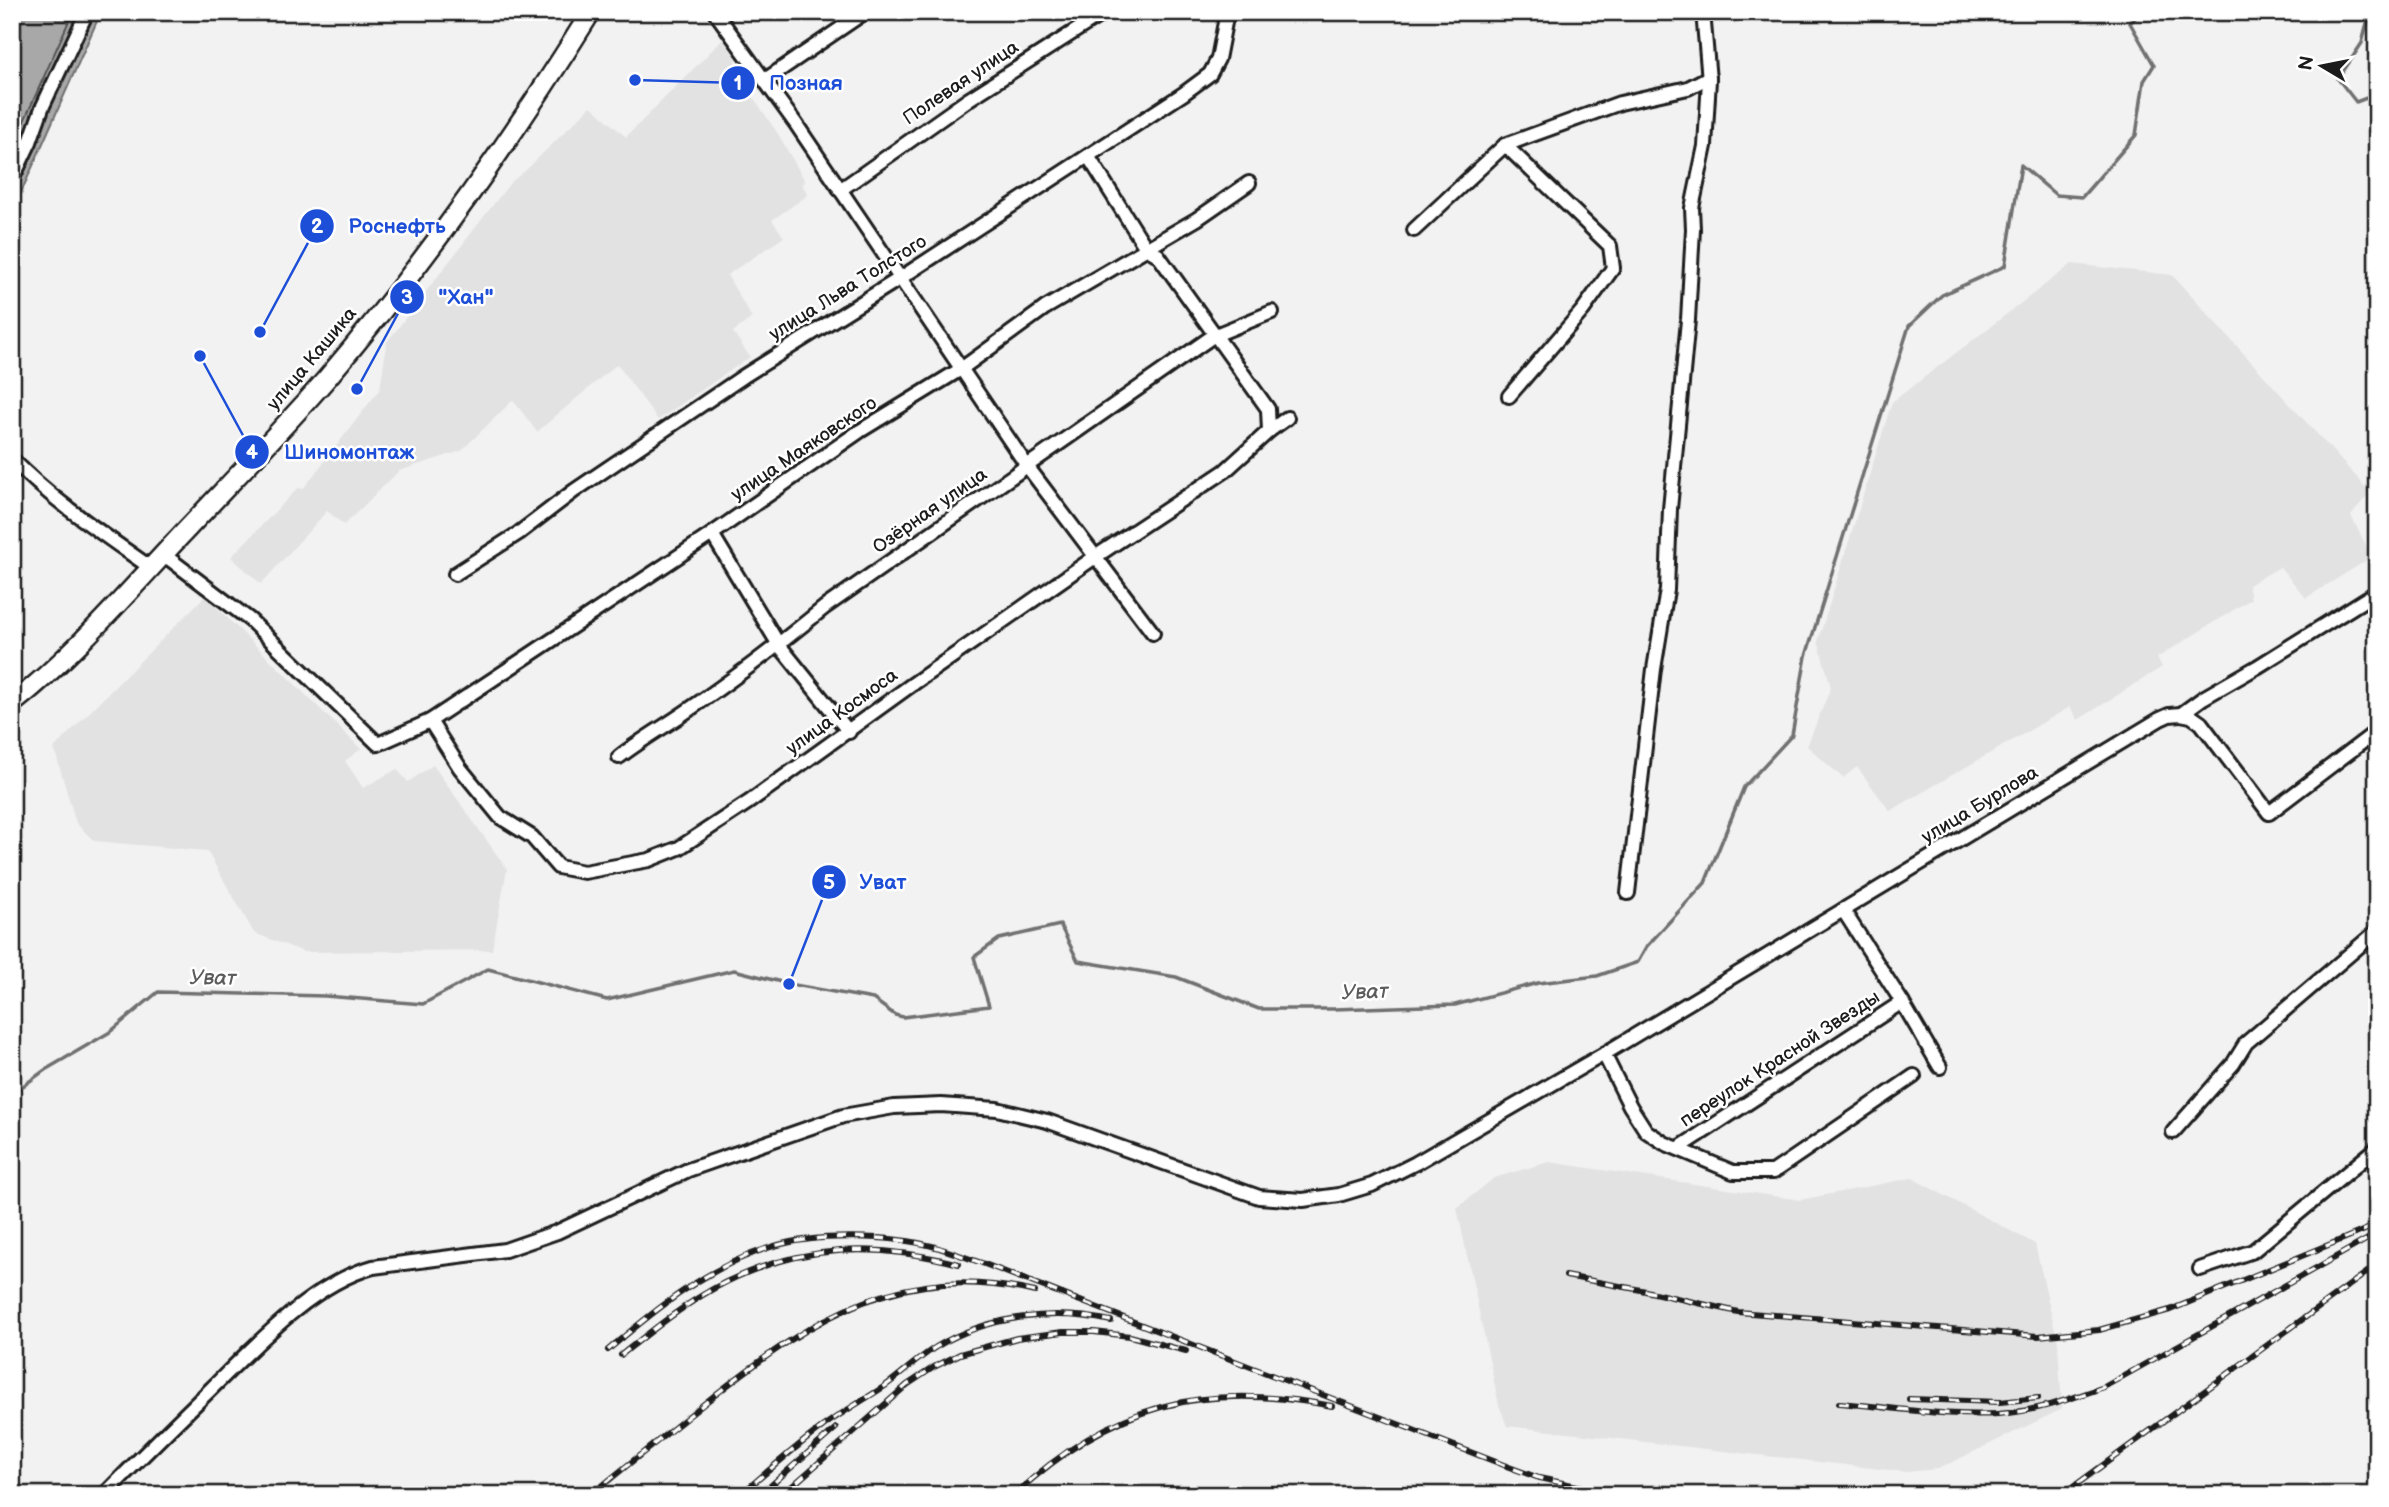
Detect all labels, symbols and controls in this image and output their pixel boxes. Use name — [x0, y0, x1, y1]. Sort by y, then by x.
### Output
north arrow — [2288, 32, 2358, 102]
street label: Полевая улица — [899, 36, 1023, 130]
text: N — [2294, 54, 2319, 72]
callout: Позная — [720, 62, 857, 104]
text: 1 — [734, 71, 742, 96]
text: Позная — [769, 71, 843, 96]
callout: Роснефть — [299, 205, 460, 247]
text: 2 — [311, 214, 324, 239]
text: Роснефть — [348, 214, 446, 239]
street label: улица Льва Толстого — [765, 230, 931, 346]
callout: "Хан" — [389, 276, 508, 318]
text: 3 — [401, 285, 413, 310]
text: "Хан" — [438, 285, 494, 310]
street label: улица Кашика — [262, 303, 362, 415]
street label: улица Маяковского — [727, 392, 881, 506]
callout: Шиномонтаж — [235, 431, 428, 473]
text: 4 — [246, 440, 259, 465]
text: Шиномонтаж — [284, 440, 414, 465]
street label: Озёрная улица — [868, 463, 992, 559]
street label: улица Космоса — [782, 664, 902, 760]
street label: улица Бурлова — [1917, 761, 2043, 849]
callout: Уват — [811, 861, 921, 903]
text: 5 — [823, 870, 835, 895]
text: Уват — [860, 870, 906, 895]
water label: Уват — [189, 965, 238, 991]
water label: Уват — [1341, 979, 1390, 1005]
street label: переулок Красной Звезды — [1676, 986, 1884, 1132]

